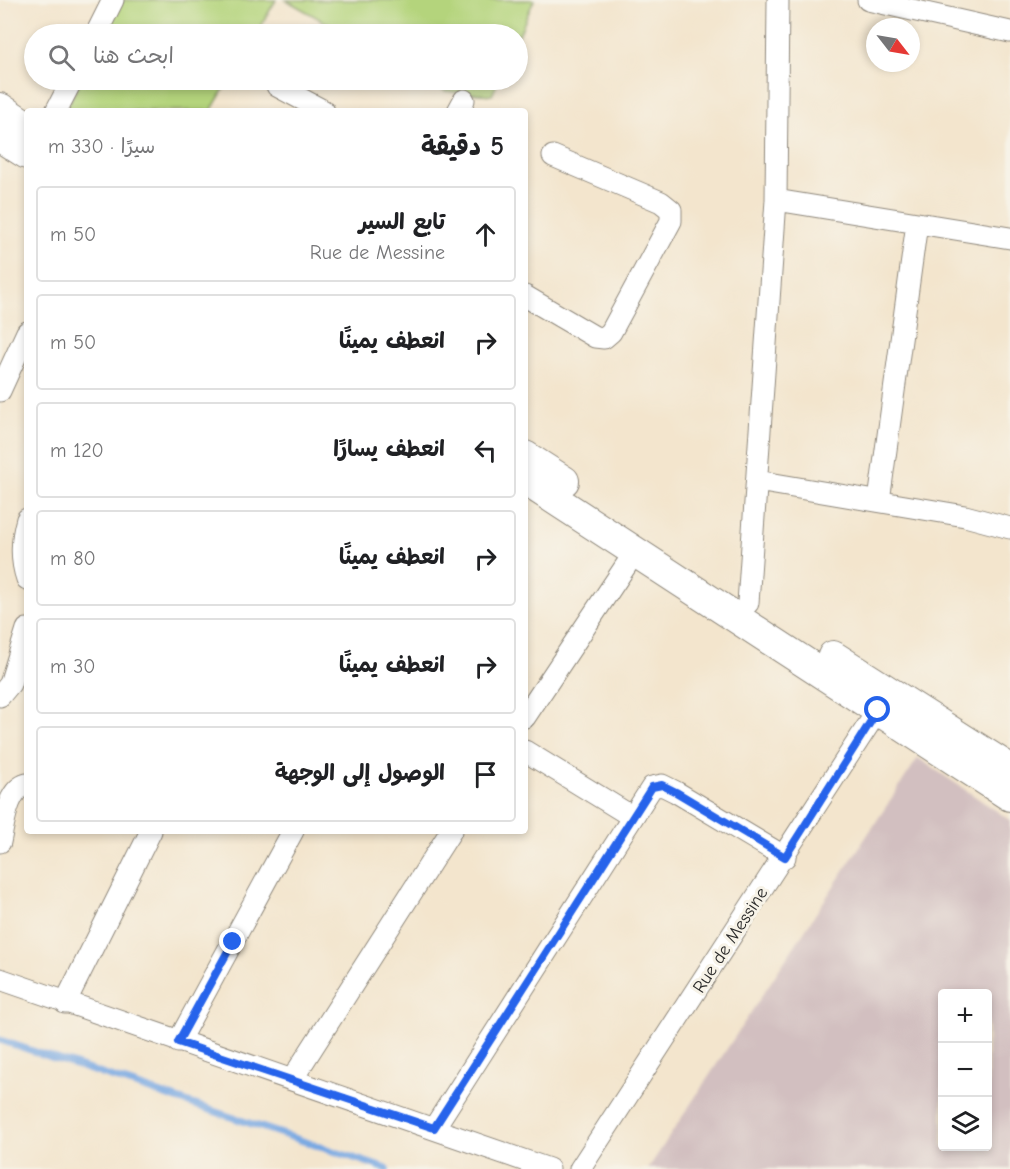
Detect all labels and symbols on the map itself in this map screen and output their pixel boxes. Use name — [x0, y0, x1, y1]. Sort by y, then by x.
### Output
north arrow — [866, 18, 920, 72]
route start — [864, 696, 890, 722]
street label: Rue de Messine — [688, 884, 772, 997]
route end — [219, 928, 245, 954]

